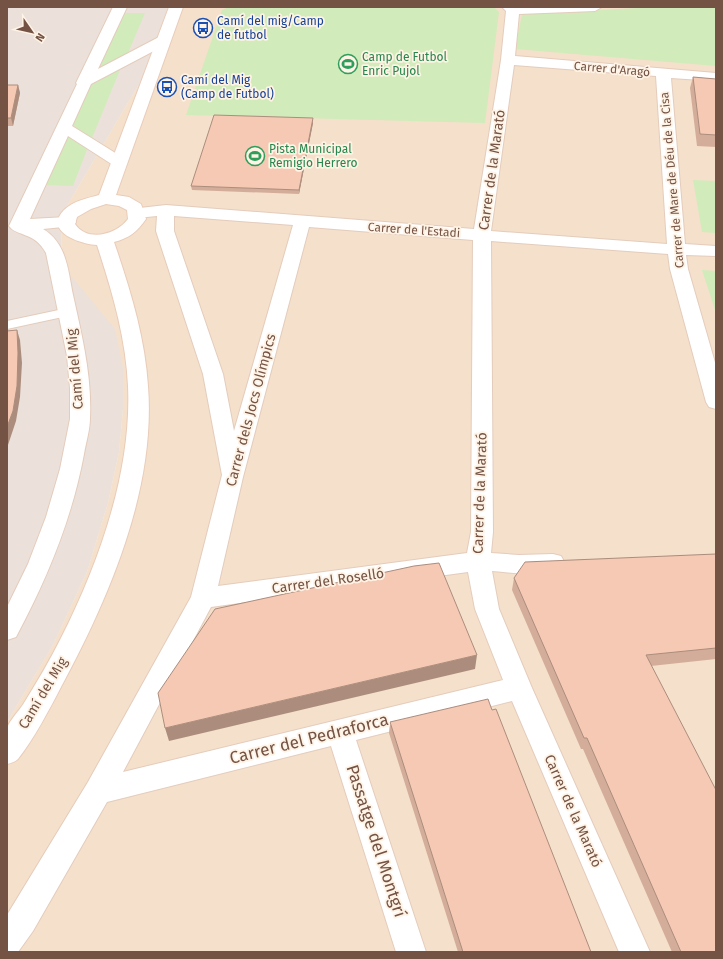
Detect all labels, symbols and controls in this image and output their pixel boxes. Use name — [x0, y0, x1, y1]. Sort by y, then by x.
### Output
north arrow — [12, 12, 52, 52]
place label: Camí del mig/Camp de futbol — [217, 14, 324, 42]
bus stop icon: Camí del mig/Camp de futbol — [192, 17, 214, 39]
text: N — [32, 31, 47, 44]
place label: Camp de Futbol Enric Pujol — [362, 50, 448, 78]
sports icon: Camp de Futbol Enric Pujol — [337, 53, 359, 75]
street label: Carrer d'Aragó — [573, 59, 651, 79]
place label: Camí del Mig (Camp de Futbol) — [181, 73, 274, 101]
bus stop icon: Camí del Mig (Camp de Futbol) — [156, 76, 178, 98]
street label: Carrer de Mare de Déu de la Cisa — [657, 91, 687, 269]
street label: Carrer de la Marató — [475, 109, 509, 231]
place label: Pista Municipal Remigio Herrero — [269, 142, 358, 170]
sports icon: Pista Municipal Remigio Herrero — [244, 145, 266, 167]
street label: Carrer de l'Estadi — [367, 220, 461, 240]
street label: Camí del Mig — [63, 327, 87, 410]
street label: Carrer dels Jocs Olímpics — [222, 331, 280, 488]
street label: Carrer de la Marató — [469, 432, 491, 554]
street label: Carrer del Roselló — [271, 565, 385, 597]
street label: Camí del Mig — [15, 653, 71, 732]
street label: Carrer del Pedraforca — [227, 709, 391, 769]
street label: Carrer de la Marató — [541, 752, 605, 870]
street label: Passatge del Montgrí — [341, 762, 411, 920]

